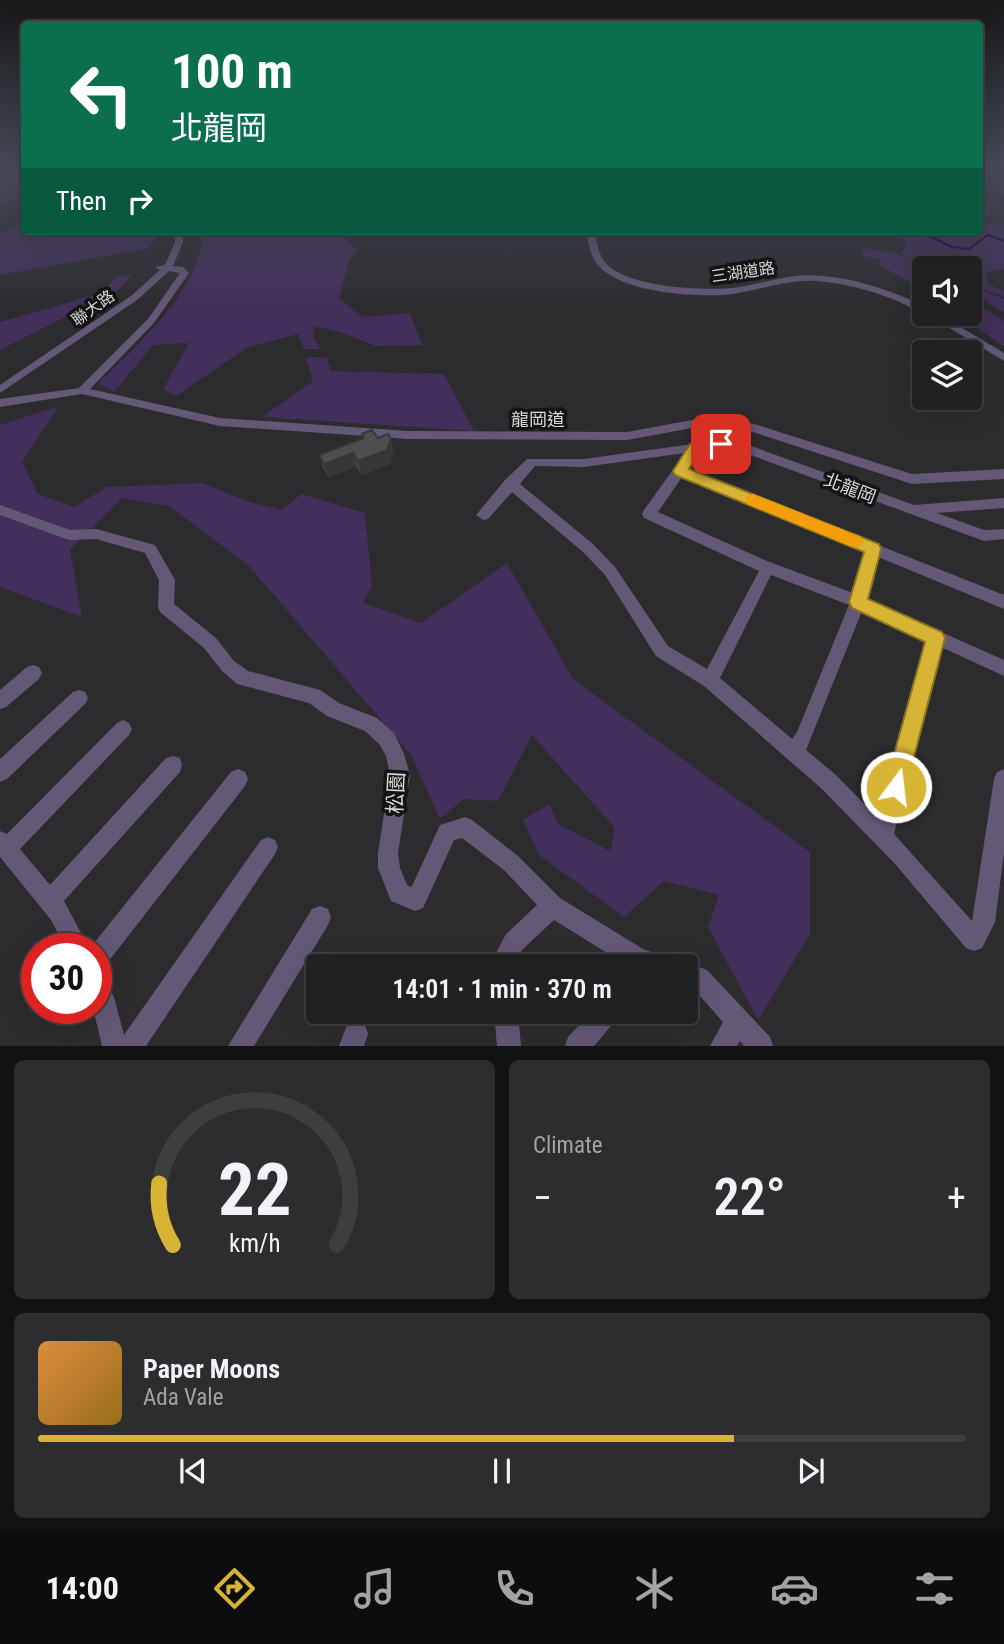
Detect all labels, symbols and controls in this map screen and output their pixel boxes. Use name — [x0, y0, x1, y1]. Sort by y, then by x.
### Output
text: 100 m — [171, 43, 293, 100]
icon: left — [56, 49, 147, 140]
text: 北龍岡 — [171, 109, 267, 147]
icon: right — [121, 182, 159, 220]
text: Then — [56, 186, 107, 216]
map controls — [912, 256, 982, 410]
button: sound — [912, 256, 982, 326]
street label: 三湖道路 — [710, 258, 776, 286]
street label: 聯大路 — [68, 286, 118, 330]
button: layers — [912, 340, 982, 410]
street label: 龍岡道 — [511, 409, 565, 430]
pin — [691, 414, 751, 474]
icon: arrive — [702, 425, 740, 463]
street label: 北龍岡 — [821, 469, 879, 507]
position arrow — [859, 750, 933, 824]
street label: 松園 — [383, 771, 409, 815]
speed limit sign: 30 — [21, 933, 112, 1024]
text: 14:01 · 1 min · 370 m — [392, 974, 612, 1004]
text: Climate — [533, 1132, 603, 1159]
text: 22 — [218, 1148, 291, 1234]
text: 22° — [713, 1167, 786, 1228]
text: − — [533, 1176, 552, 1220]
text: + — [947, 1176, 966, 1220]
text: km/h — [229, 1229, 280, 1258]
text: Paper Moons — [143, 1354, 280, 1384]
text: Ada Vale — [143, 1384, 223, 1411]
icon: previous — [174, 1452, 212, 1490]
icon: pause — [483, 1452, 521, 1490]
icon: next — [792, 1452, 830, 1490]
icon: directions — [210, 1564, 259, 1613]
icon: music — [350, 1564, 399, 1613]
icon: phone — [490, 1564, 539, 1613]
icon: climate — [630, 1564, 679, 1613]
icon: car — [770, 1564, 819, 1613]
icon: filters — [910, 1564, 959, 1613]
text: 14:00 — [45, 1569, 119, 1607]

